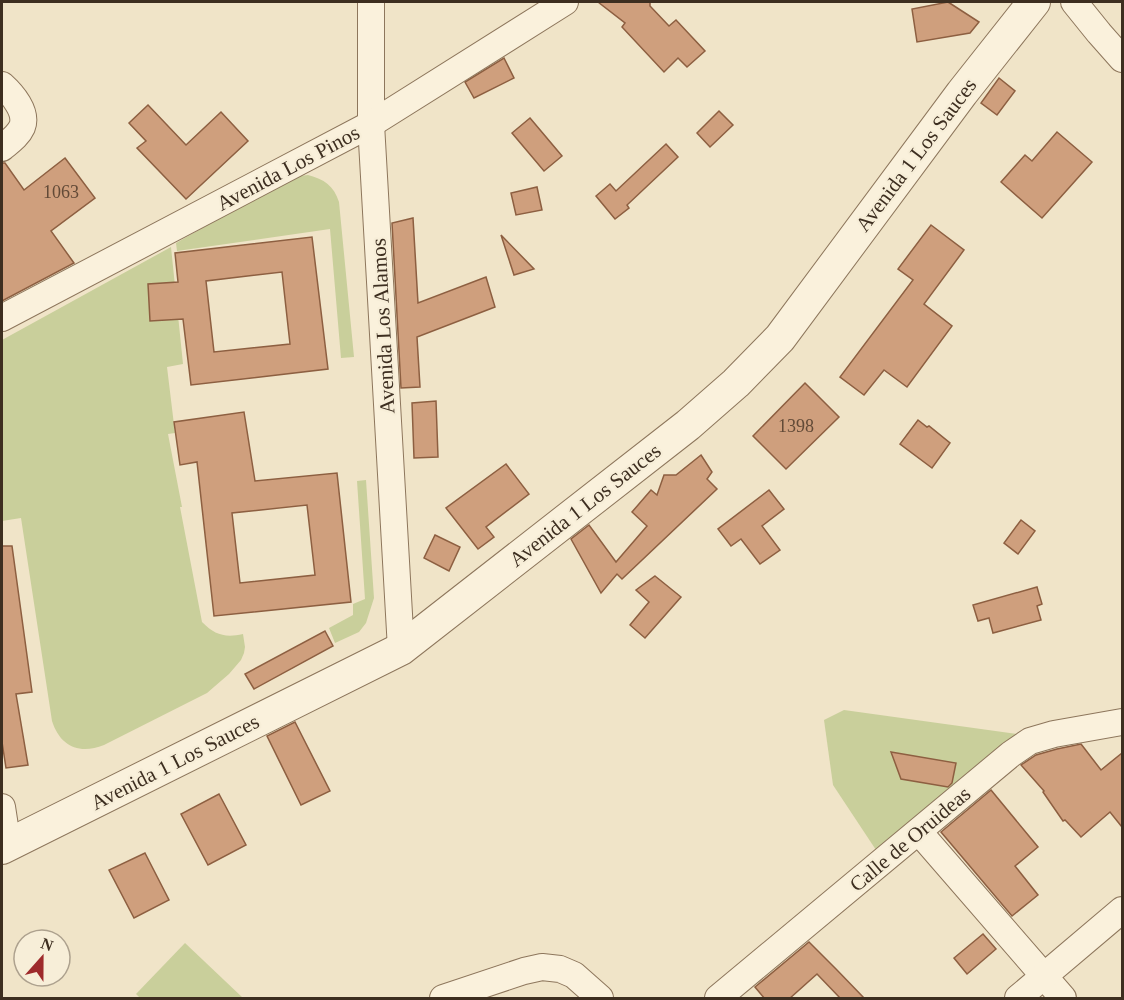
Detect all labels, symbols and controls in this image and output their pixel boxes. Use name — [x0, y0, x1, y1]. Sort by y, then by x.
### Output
street label: Avenida 1 Los Sauces — [851, 74, 981, 236]
street label: Avenida Los Pinos — [212, 120, 364, 216]
house number: 1063 — [43, 182, 79, 202]
street label: Avenida Los Alamos — [366, 238, 400, 414]
house number: 1398 — [778, 416, 814, 436]
street label: Avenida 1 Los Sauces — [504, 438, 666, 572]
street label: Avenida 1 Los Sauces — [87, 709, 263, 815]
street label: Calle de Oruideas — [845, 781, 975, 897]
north arrow — [12, 928, 72, 988]
text: N — [39, 934, 56, 955]

